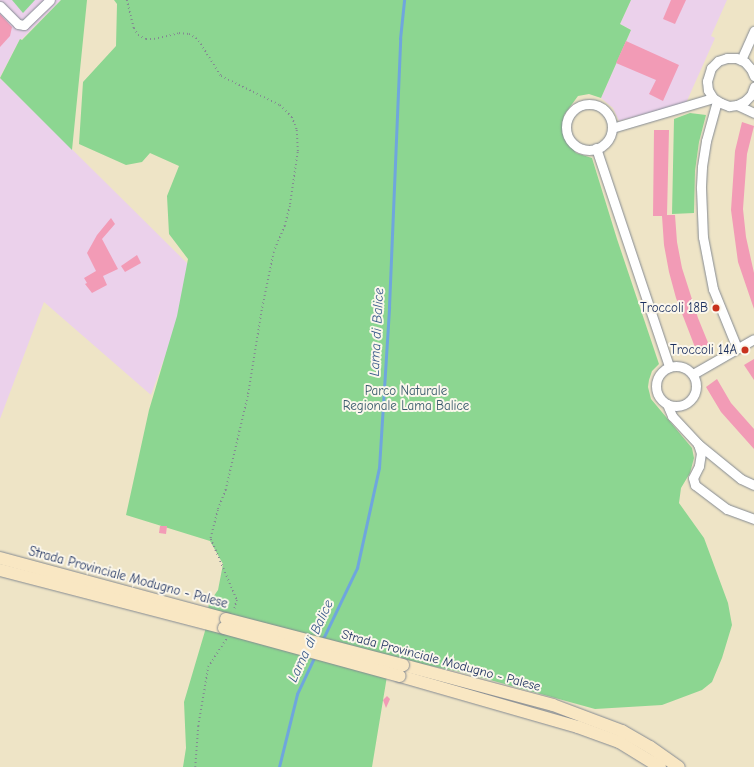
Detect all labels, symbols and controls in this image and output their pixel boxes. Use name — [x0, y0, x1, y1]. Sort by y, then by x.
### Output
water label: Lama di Balice — [366, 287, 388, 377]
place label: Troccoli 18B — [640, 300, 708, 316]
marker: Troccoli 18B — [711, 303, 721, 313]
place label: Troccoli 14A — [670, 342, 737, 358]
marker: Troccoli 14A — [740, 345, 750, 355]
park label: Parco Naturale Regionale Lama Balice — [343, 384, 469, 415]
street label: Strada Provinciale Modugno - Palese — [27, 544, 229, 612]
water label: Lama di Balice — [285, 597, 337, 685]
street label: Strada Provinciale Modugno - Palese — [340, 627, 542, 695]

